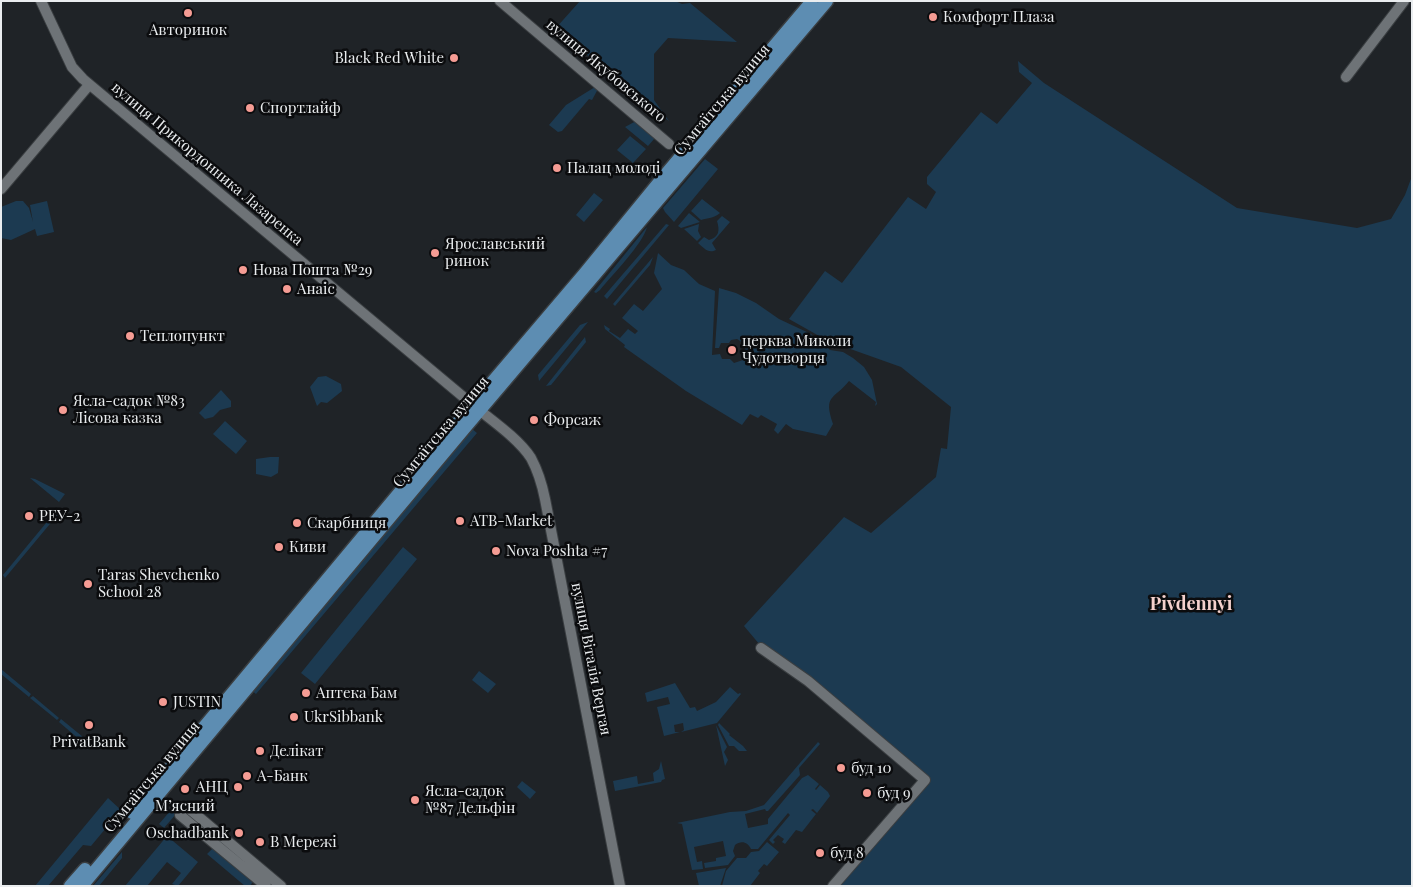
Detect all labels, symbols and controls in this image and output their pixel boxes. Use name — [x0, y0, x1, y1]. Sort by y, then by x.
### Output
marker: Авторинок — [182, 7, 194, 19]
place label: Комфорт Плаза — [943, 8, 1054, 26]
marker: Комфорт Плаза — [927, 11, 939, 23]
street label: вулиця Якубовського — [543, 16, 669, 126]
place label: Авторинок — [149, 21, 227, 39]
street label: Сумгаїтська вулиця — [670, 41, 774, 159]
place label: Black Red White — [334, 49, 444, 67]
marker: Black Red White — [448, 52, 460, 64]
street label: вулиця Прикордонника Лазаренка — [108, 79, 306, 249]
place label: Спортлайф — [260, 99, 341, 117]
marker: Спортлайф — [244, 102, 256, 114]
place label: Палац молоді — [567, 159, 660, 177]
marker: Палац молоді — [551, 162, 563, 174]
place label: Ярославський ринок — [445, 235, 545, 270]
marker: Ярославський ринок — [429, 247, 441, 259]
place label: Нова Пошта №29 — [253, 261, 372, 279]
marker: Нова Пошта №29 — [237, 264, 249, 276]
place label: Анаіс — [297, 280, 335, 298]
marker: Анаіс — [281, 283, 293, 295]
place label: Теплопункт — [140, 327, 225, 345]
marker: Теплопункт — [124, 330, 136, 342]
place label: церква Миколи Чудотворця — [742, 332, 851, 367]
marker: церква Миколи Чудотворця — [726, 344, 738, 356]
street label: Сумгаїтська вулиця — [389, 373, 493, 491]
place label: Ясла-садок №83 Лісова казка — [73, 392, 185, 427]
marker: Ясла-садок №83 Лісова казка — [57, 404, 69, 416]
place label: Форсаж — [544, 411, 601, 429]
marker: Форсаж — [528, 414, 540, 426]
place label: РЕУ-2 — [39, 507, 80, 525]
marker: РЕУ-2 — [23, 510, 35, 522]
place label: ATB-Market — [470, 512, 552, 530]
place label: Скарбниця — [307, 514, 386, 532]
marker: ATB-Market — [454, 515, 466, 527]
marker: Скарбниця — [291, 517, 303, 529]
place label: Киви — [289, 538, 326, 556]
marker: Киви — [273, 541, 285, 553]
place label: Nova Poshta #7 — [506, 542, 607, 560]
marker: Nova Poshta #7 — [490, 545, 502, 557]
place label: Taras Shevchenko School 28 — [98, 566, 220, 601]
marker: Taras Shevchenko School 28 — [82, 578, 94, 590]
street label: вулиця Віталія Вергая — [567, 581, 615, 737]
district label: Pivdennyi — [1150, 593, 1232, 615]
place label: Аптека Бам — [316, 684, 397, 702]
marker: Аптека Бам — [300, 687, 312, 699]
place label: JUSTIN — [173, 693, 221, 711]
marker: JUSTIN — [157, 696, 169, 708]
place label: UkrSibbank — [304, 708, 383, 726]
marker: UkrSibbank — [288, 711, 300, 723]
street label: Сумгаїтська вулиця — [100, 718, 204, 836]
marker: PrivatBank — [83, 719, 95, 731]
place label: PrivatBank — [52, 733, 126, 751]
place label: Делікат — [270, 742, 324, 760]
marker: Делікат — [254, 745, 266, 757]
place label: буд 10 — [851, 759, 892, 777]
marker: буд 10 — [835, 762, 847, 774]
place label: А-Банк — [257, 767, 308, 785]
marker: А-Банк — [241, 770, 253, 782]
place label: АНЦ — [196, 778, 228, 796]
marker: АНЦ — [232, 781, 244, 793]
place label: Ясла-садок №87 Дельфін — [425, 782, 515, 817]
marker: М’ясний — [179, 783, 191, 795]
place label: буд 9 — [877, 784, 911, 802]
marker: буд 9 — [861, 787, 873, 799]
marker: Ясла-садок №87 Дельфін — [409, 794, 421, 806]
place label: М’ясний — [155, 797, 215, 815]
place label: Oschadbank — [146, 824, 229, 842]
marker: Oschadbank — [233, 827, 245, 839]
place label: В Мережі — [270, 833, 337, 851]
marker: В Мережі — [254, 836, 266, 848]
place label: буд 8 — [830, 844, 864, 862]
marker: буд 8 — [814, 847, 826, 859]

